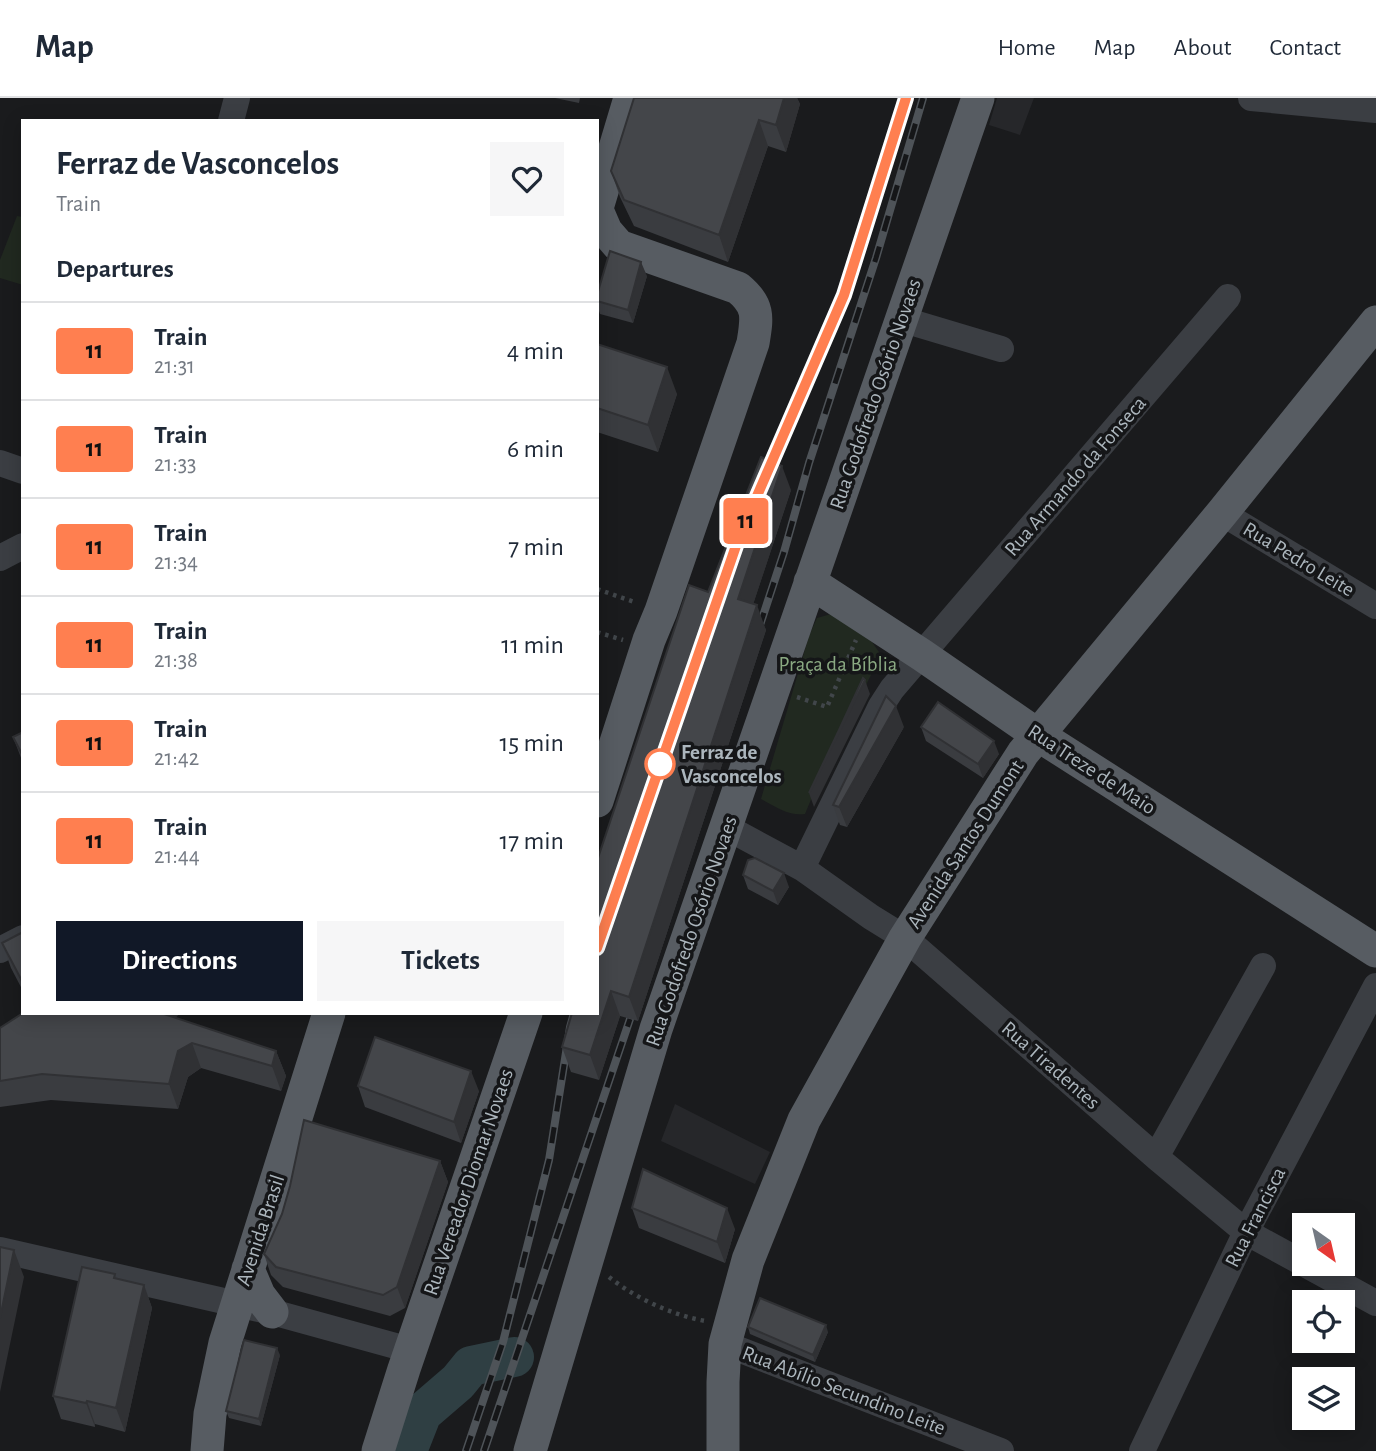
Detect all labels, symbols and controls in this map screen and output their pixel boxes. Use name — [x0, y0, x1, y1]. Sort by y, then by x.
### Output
text: Map — [35, 31, 94, 64]
text: Home — [998, 36, 1056, 60]
text: Map — [1094, 36, 1136, 60]
text: About — [1174, 36, 1231, 60]
text: Contact — [1269, 36, 1341, 60]
button: heart — [490, 142, 564, 216]
text: Ferraz de Vasconcelos — [56, 148, 339, 181]
text: Train — [56, 193, 101, 216]
text: Departures — [56, 256, 174, 282]
street label: Rua Godofredo Osório Novaes — [826, 276, 925, 512]
text: Train — [154, 324, 207, 350]
text: 4 min — [507, 338, 564, 364]
text: 11 — [86, 339, 103, 363]
text: 21:31 — [154, 355, 195, 378]
street label: Rua Armando da Fonseca — [1001, 392, 1150, 560]
text: Train — [154, 422, 207, 448]
text: 6 min — [507, 436, 564, 462]
text: 11 — [86, 437, 103, 461]
text: 21:33 — [154, 453, 197, 476]
line badge: 11 — [714, 498, 778, 544]
text: 11 — [737, 509, 755, 533]
street label: Rua Pedro Leite — [1240, 518, 1358, 601]
text: Train — [154, 520, 207, 546]
text: 7 min — [508, 534, 564, 560]
text: 11 — [86, 535, 103, 559]
text: 21:34 — [154, 551, 198, 574]
text: Train — [154, 618, 207, 644]
text: 11 min — [501, 632, 564, 658]
text: 11 — [86, 633, 103, 657]
text: 21:38 — [154, 649, 198, 672]
park label: Praça da Bíblia — [778, 654, 898, 675]
text: Train — [154, 716, 207, 742]
street label: Rua Treze de Maio — [1024, 720, 1159, 818]
text: 15 min — [499, 730, 564, 756]
text: 11 — [86, 731, 103, 755]
place label: Ferraz de Vasconcelos — [681, 742, 782, 787]
text: 21:42 — [154, 747, 199, 770]
marker: Ferraz de Vasconcelos — [645, 749, 675, 779]
street label: Avenida Santos Dumont — [903, 756, 1028, 932]
street label: Rua Godofredo Osório Novaes — [642, 813, 741, 1049]
text: Train — [154, 814, 207, 840]
text: 17 min — [499, 828, 564, 854]
text: 11 — [86, 829, 103, 853]
text: 21:44 — [154, 845, 200, 868]
button: Directions — [56, 921, 303, 1001]
button: Tickets — [317, 921, 564, 1001]
street label: Rua Tiradentes — [998, 1017, 1104, 1113]
street label: Rua Vereador Diomar Novaes — [420, 1066, 517, 1298]
street label: Rua Francisca — [1221, 1164, 1290, 1270]
street label: Avenida Brasil — [233, 1172, 288, 1288]
north arrow — [1292, 1213, 1354, 1276]
map controls — [1292, 1213, 1355, 1430]
button: locate — [1292, 1290, 1355, 1353]
street label: Rua Abílio Secundino Leite — [739, 1342, 948, 1439]
button: layers — [1292, 1367, 1355, 1430]

